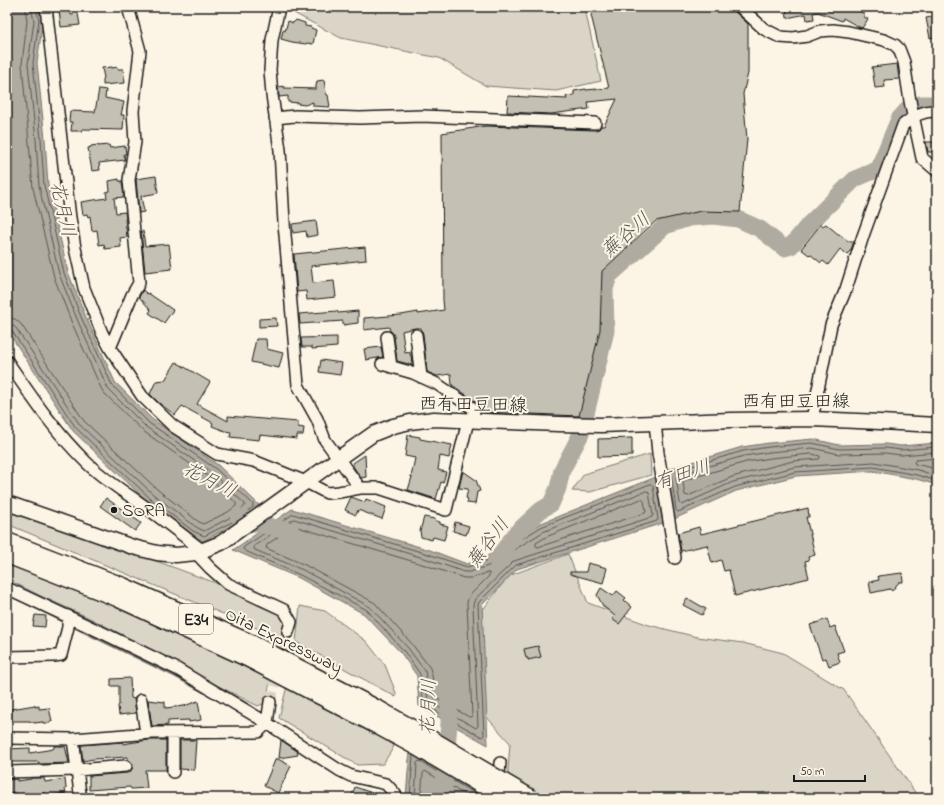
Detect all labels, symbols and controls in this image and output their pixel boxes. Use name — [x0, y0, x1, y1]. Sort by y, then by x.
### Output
water label: 花月川 — [42, 179, 81, 240]
water label: 蕪谷川 — [596, 207, 657, 265]
street label: 西有田豆田線 — [742, 390, 850, 416]
street label: 西有田豆田線 — [419, 392, 527, 420]
water label: 有田川 — [651, 454, 714, 497]
water label: 花月川 — [177, 456, 240, 506]
place label: SORA — [122, 499, 165, 525]
marker: SORA — [109, 505, 119, 515]
water label: 蕪谷川 — [461, 513, 517, 574]
street label: Oita Expressway — [220, 602, 346, 681]
road number: E34 — [179, 604, 213, 634]
water label: 花月川 — [415, 678, 444, 736]
scale bar — [794, 757, 865, 783]
text: 50 m — [800, 763, 824, 781]

